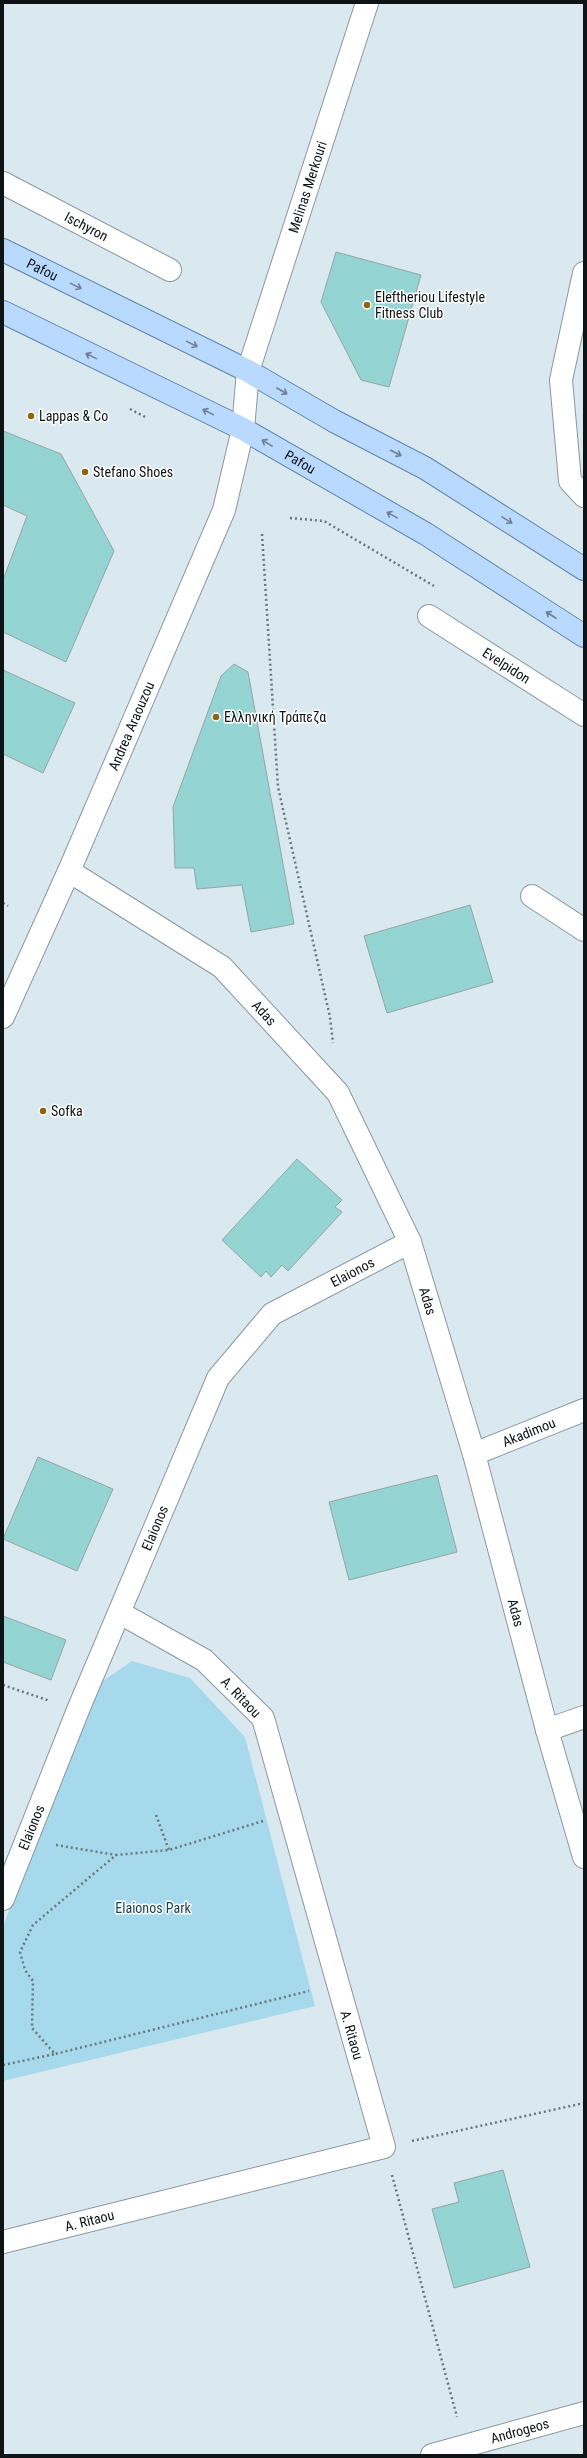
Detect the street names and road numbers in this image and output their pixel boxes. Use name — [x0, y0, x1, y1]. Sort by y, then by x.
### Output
street label: Melinas Merkouri — [285, 139, 330, 235]
street label: Ischyron — [62, 208, 111, 244]
street label: Pafou — [24, 255, 61, 284]
street label: Pafou — [282, 447, 318, 477]
street label: Evelpidon — [480, 644, 533, 687]
street label: Andrea Araouzou — [105, 679, 157, 773]
street label: Adas — [249, 997, 280, 1029]
street label: Elaionos — [328, 1254, 377, 1290]
street label: Adas — [416, 1285, 440, 1317]
street label: Akadimou — [500, 1414, 558, 1450]
street label: Elaionos — [138, 1503, 171, 1553]
street label: Adas — [505, 1597, 527, 1628]
street label: A. Ritaou — [218, 1673, 264, 1721]
street label: Elaionos — [15, 1802, 48, 1852]
street label: A. Ritaou — [337, 2009, 367, 2061]
street label: A. Ritaou — [63, 2207, 116, 2234]
street label: Androgeos — [489, 2415, 551, 2446]

